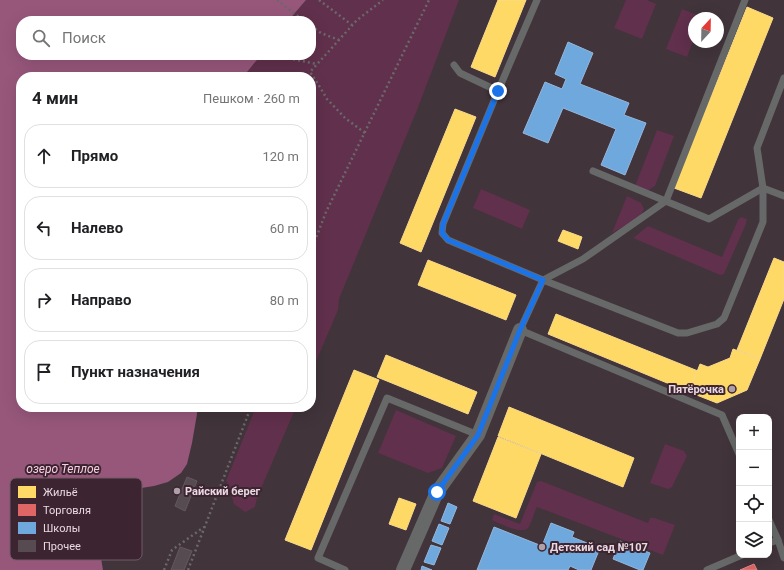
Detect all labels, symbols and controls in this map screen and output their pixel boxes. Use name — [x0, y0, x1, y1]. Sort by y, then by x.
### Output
north arrow — [688, 12, 724, 48]
search box — [16, 16, 316, 60]
icon: search — [30, 27, 52, 49]
text: Поиск — [62, 29, 106, 47]
route end — [489, 82, 507, 100]
text: 4 мин — [32, 88, 78, 108]
text: Пешком · 260 m — [203, 91, 300, 106]
icon: ahead — [33, 145, 55, 167]
text: Прямо — [71, 147, 118, 165]
text: 120 m — [262, 149, 299, 164]
icon: left — [33, 217, 55, 239]
text: Налево — [71, 219, 123, 237]
text: 60 m — [270, 221, 299, 236]
icon: right — [33, 289, 55, 311]
text: Направо — [71, 291, 132, 309]
text: 80 m — [270, 293, 299, 308]
icon: arrive — [33, 361, 55, 383]
text: Пункт назначения — [71, 363, 200, 381]
place label: Пятёрочка — [668, 383, 724, 396]
marker: Пятёрочка — [727, 384, 737, 394]
map controls — [736, 414, 772, 558]
button: + — [736, 414, 772, 450]
button: − — [736, 450, 772, 486]
water label: озеро Теплое — [26, 462, 100, 476]
legend — [10, 478, 142, 560]
route start — [428, 483, 446, 501]
place label: Райский берег — [185, 485, 261, 498]
text: Жильё — [43, 486, 78, 499]
marker: Райский берег — [172, 486, 182, 496]
button: locate — [736, 486, 772, 522]
text: Торговля — [43, 504, 91, 517]
text: Школы — [43, 522, 80, 535]
button: layers — [736, 522, 772, 558]
text: Прочее — [43, 540, 81, 553]
place label: Детский сад №107 — [550, 541, 648, 554]
marker: Детский сад №107 — [537, 542, 547, 552]

